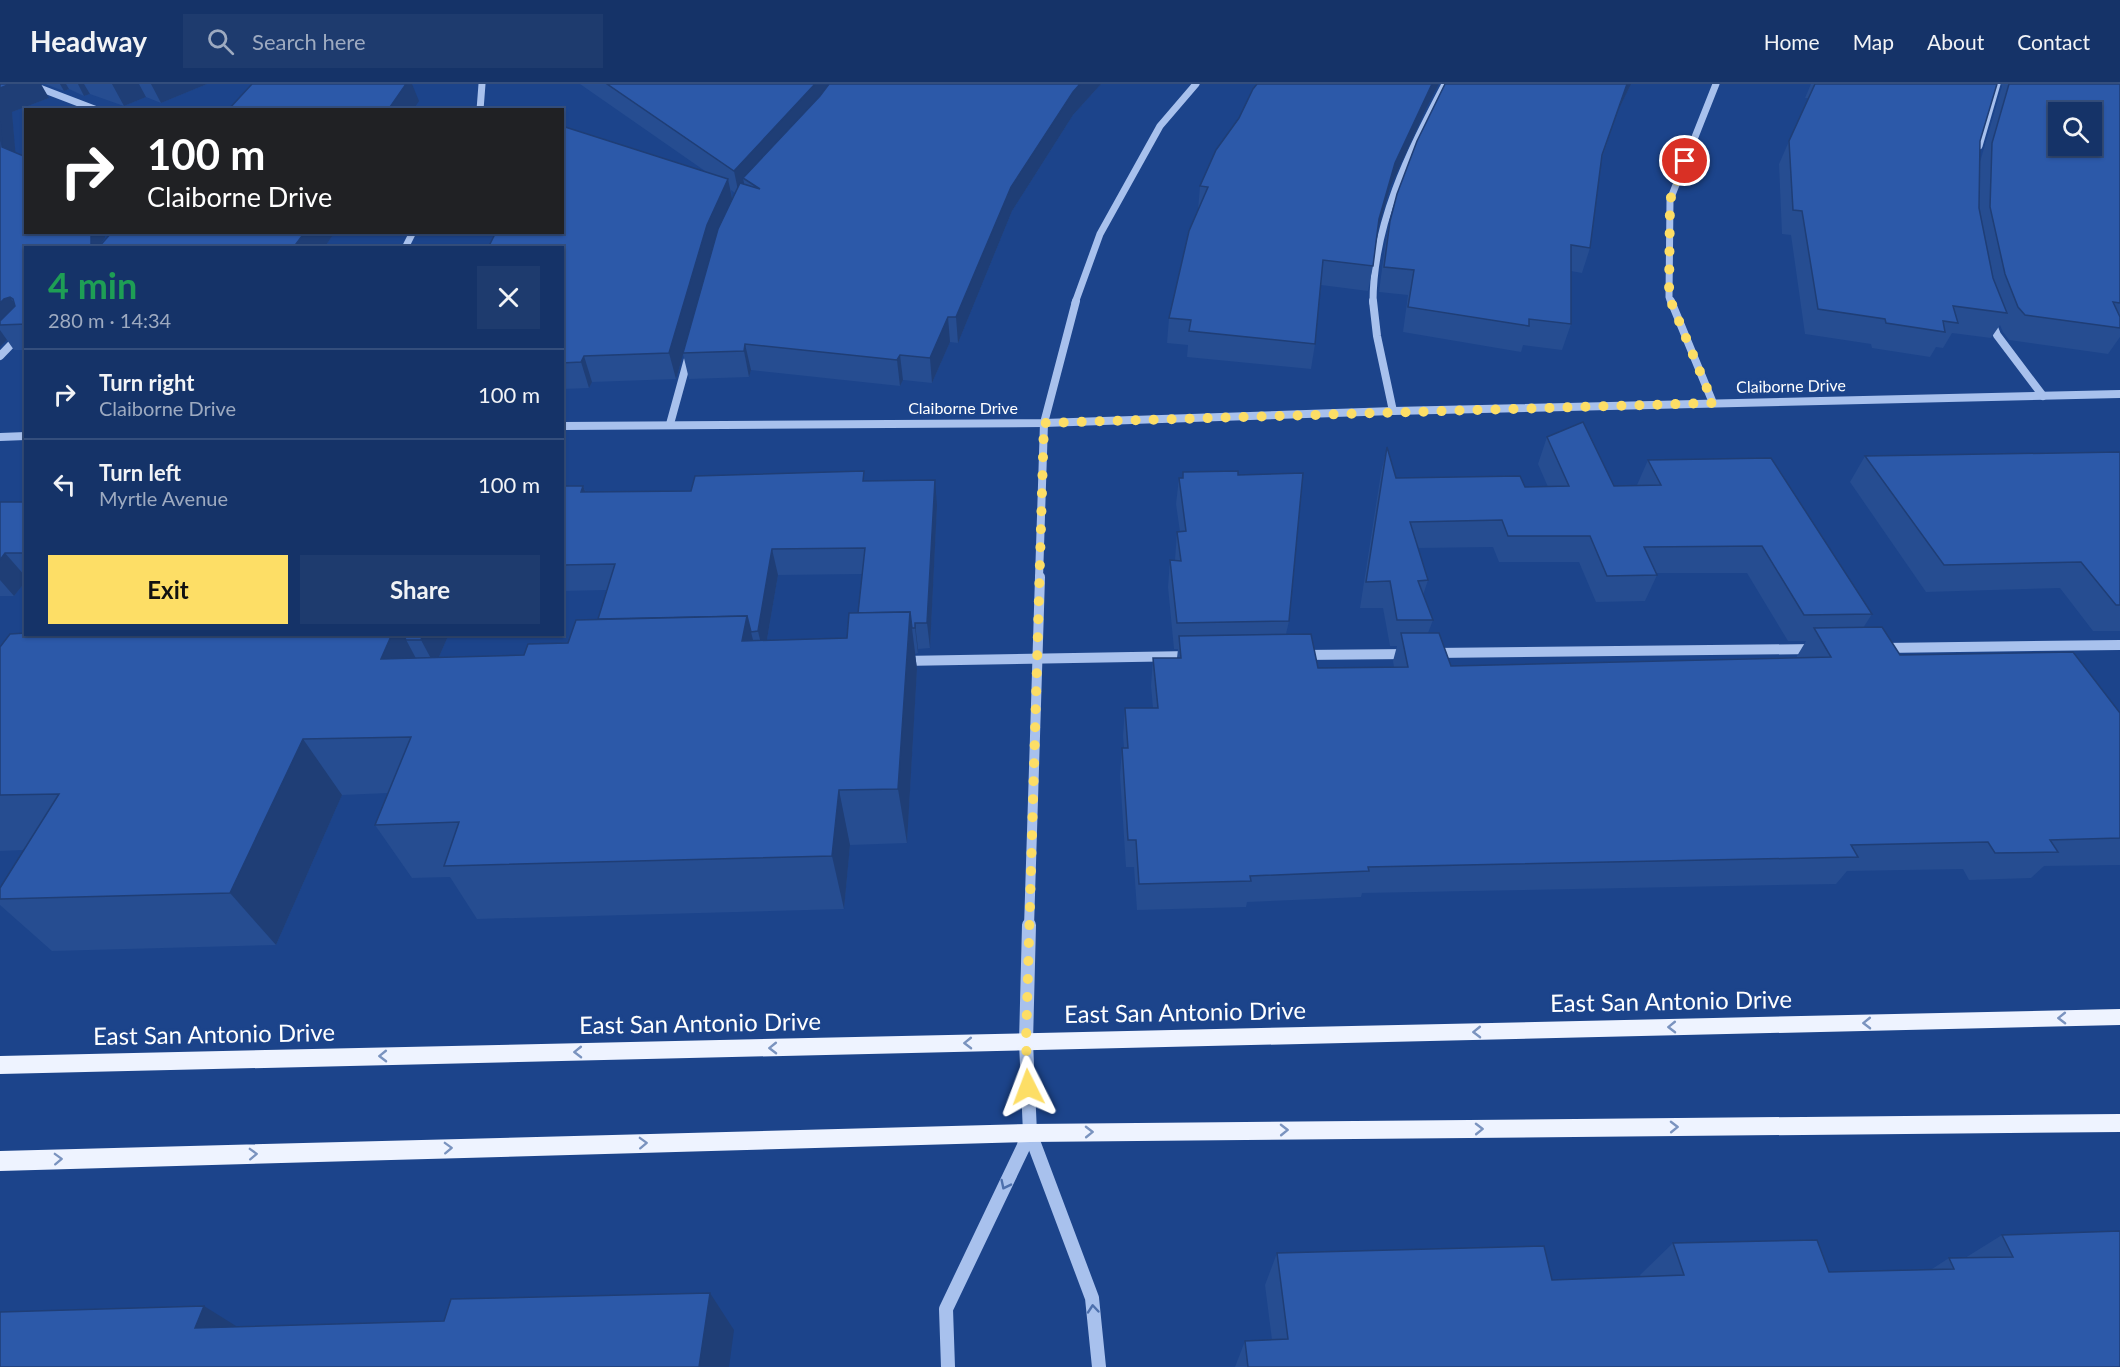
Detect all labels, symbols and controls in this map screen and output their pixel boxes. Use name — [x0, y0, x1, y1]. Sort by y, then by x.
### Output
search box — [183, 14, 603, 68]
text: Headway — [30, 24, 147, 58]
icon: search — [204, 25, 237, 58]
text: Search here — [252, 28, 366, 55]
text: Home — [1764, 29, 1820, 54]
text: Map — [1853, 29, 1894, 54]
text: About — [1927, 29, 1984, 54]
text: Contact — [2017, 29, 2090, 54]
map controls — [2048, 102, 2102, 156]
button: search — [2048, 102, 2102, 156]
text: 100 m — [147, 129, 265, 179]
icon: right — [48, 132, 126, 210]
pin — [1659, 135, 1710, 186]
icon: arrive — [1668, 144, 1701, 177]
text: Claiborne Drive — [147, 180, 332, 213]
text: 4 min — [48, 263, 137, 307]
button: close — [477, 266, 540, 329]
text: 280 m · 14:34 — [48, 308, 171, 332]
text: Turn right — [99, 369, 194, 396]
street label: Claiborne Drive — [1736, 375, 1846, 396]
icon: right — [48, 378, 81, 411]
text: 100 m — [478, 381, 540, 408]
text: Claiborne Drive — [99, 396, 236, 420]
street label: Claiborne Drive — [908, 398, 1018, 417]
text: Turn left — [99, 459, 181, 486]
icon: left — [48, 468, 81, 501]
text: 100 m — [478, 471, 540, 498]
text: Myrtle Avenue — [99, 486, 228, 510]
button: Exit — [48, 555, 288, 624]
button: Share — [300, 555, 540, 624]
street label: East San Antonio Drive — [1550, 984, 1792, 1017]
street label: East San Antonio Drive — [1064, 995, 1306, 1028]
street label: East San Antonio Drive — [579, 1006, 821, 1039]
one-way arrow — [2057, 1012, 2066, 1025]
street label: East San Antonio Drive — [93, 1017, 335, 1050]
one-way arrow — [1862, 1017, 1871, 1029]
one-way arrow — [1667, 1021, 1676, 1033]
one-way arrow — [1472, 1025, 1481, 1038]
one-way arrow — [963, 1037, 972, 1050]
one-way arrow — [768, 1041, 777, 1054]
one-way arrow — [573, 1046, 582, 1058]
one-way arrow — [378, 1050, 387, 1063]
position arrow — [996, 1055, 1060, 1119]
one-way arrow — [1669, 1121, 1678, 1133]
one-way arrow — [1474, 1122, 1483, 1135]
one-way arrow — [1279, 1124, 1288, 1136]
one-way arrow — [1084, 1126, 1093, 1138]
one-way arrow — [639, 1137, 648, 1149]
one-way arrow — [444, 1142, 453, 1155]
one-way arrow — [249, 1147, 258, 1160]
one-way arrow — [54, 1153, 63, 1165]
one-way arrow — [1001, 1179, 1013, 1190]
one-way arrow — [1087, 1304, 1100, 1313]

